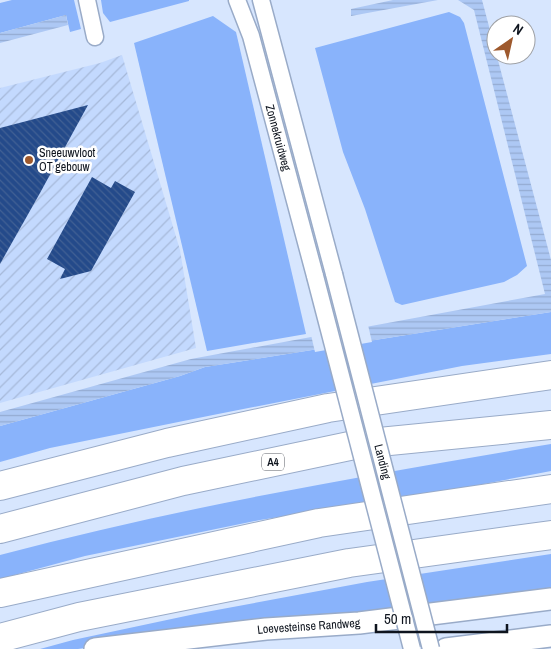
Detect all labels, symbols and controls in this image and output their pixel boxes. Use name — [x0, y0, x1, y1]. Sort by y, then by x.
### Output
north arrow — [486, 15, 536, 65]
text: N — [510, 19, 527, 39]
street label: Zonnekruidweg — [262, 103, 295, 173]
place label: Sneeuwvloot OT gebouw — [39, 145, 96, 175]
marker: Sneeuwvloot OT gebouw — [23, 154, 35, 166]
street label: Landing — [370, 443, 395, 482]
road number: A4 — [262, 454, 284, 471]
scale bar — [376, 602, 507, 634]
text: 50 m — [384, 608, 411, 629]
street label: Loevesteinse Randweg — [256, 615, 361, 638]

